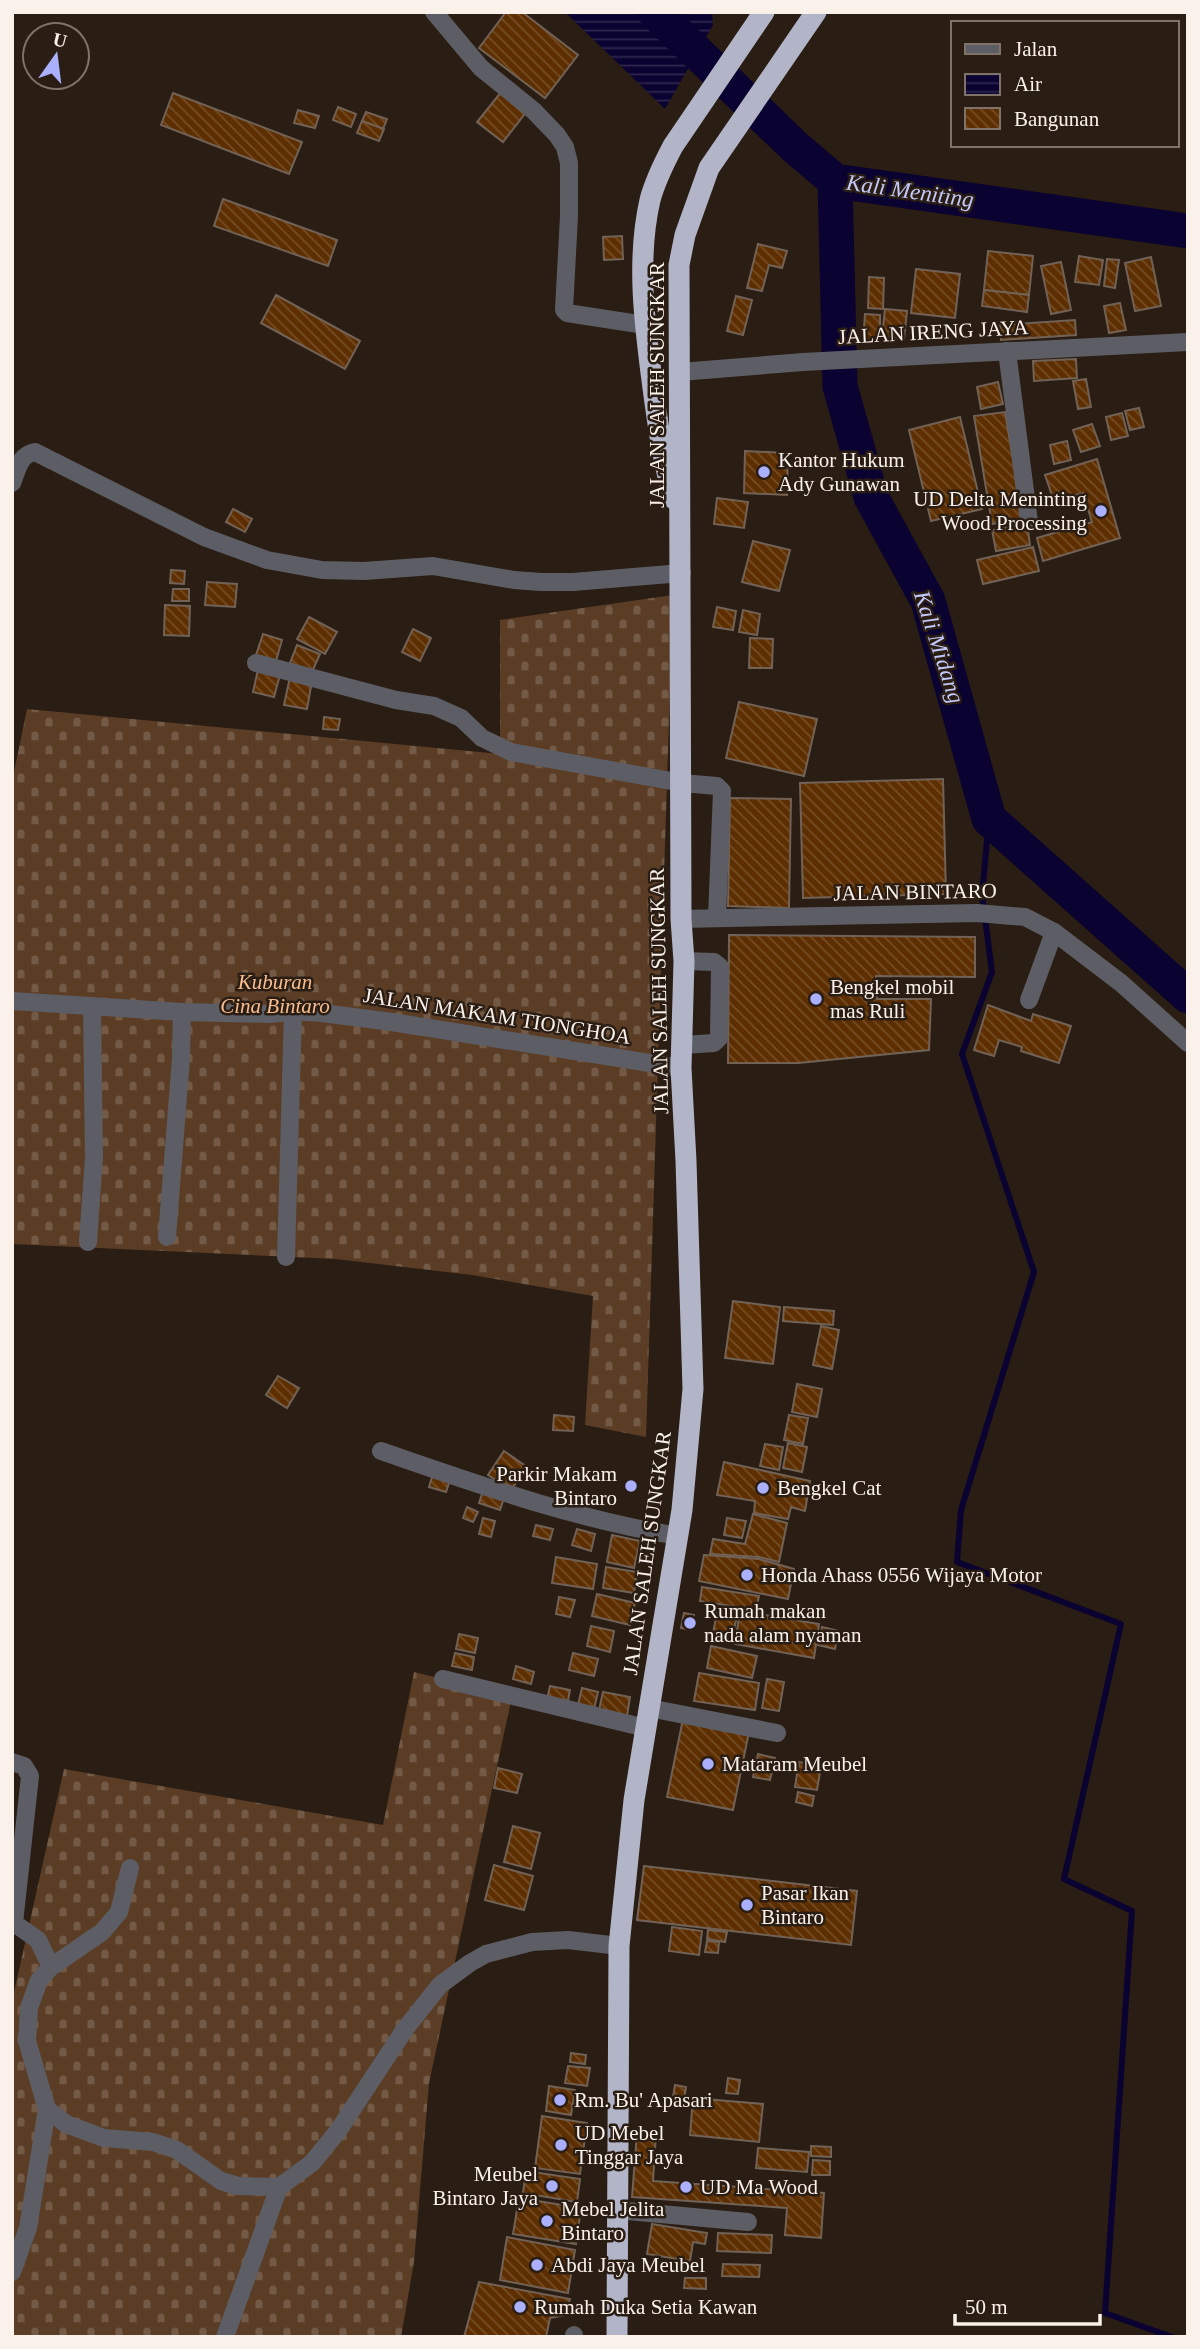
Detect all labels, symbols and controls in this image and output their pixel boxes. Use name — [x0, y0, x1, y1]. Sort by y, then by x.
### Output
north arrow — [21, 21, 91, 91]
legend — [951, 21, 1179, 147]
text: U — [51, 28, 69, 52]
text: Jalan — [1014, 37, 1058, 61]
text: Air — [1014, 72, 1042, 96]
text: Bangunan — [1014, 107, 1100, 131]
water label: Kali Meniting — [844, 170, 975, 212]
street label: JALAN SALEH SUNGKAR — [645, 262, 669, 508]
street label: JALAN IRENG JAYA — [837, 315, 1030, 349]
place label: Kantor Hukum Ady Gunawan — [778, 448, 905, 496]
marker: Kantor Hukum Ady Gunawan — [756, 464, 772, 480]
place label: UD Delta Meninting Wood Processing — [913, 487, 1087, 535]
marker: UD Delta Meninting Wood Processing — [1093, 503, 1109, 519]
water label: Kali Midang — [909, 587, 969, 706]
street label: JALAN SALEH SUNGKAR — [645, 868, 673, 1114]
street label: JALAN BINTARO — [833, 879, 997, 905]
park label: Kuburan Cina Bintaro — [220, 970, 330, 1018]
place label: Bengkel mobil mas Ruli — [830, 975, 954, 1023]
street label: JALAN MAKAM TIONGHOA — [362, 983, 633, 1049]
marker: Bengkel mobil mas Ruli — [808, 991, 824, 1007]
street label: JALAN SALEH SUNGKAR — [618, 1429, 676, 1677]
place label: Parkir Makam Bintaro — [496, 1462, 617, 1510]
place label: Bengkel Cat — [777, 1476, 882, 1500]
marker: Parkir Makam Bintaro — [623, 1478, 639, 1494]
marker: Bengkel Cat — [755, 1480, 771, 1496]
place label: Honda Ahass 0556 Wijaya Motor — [761, 1563, 1042, 1587]
marker: Honda Ahass 0556 Wijaya Motor — [739, 1567, 755, 1583]
place label: Rumah makan nada alam nyaman — [704, 1599, 862, 1647]
marker: Rumah makan nada alam nyaman — [682, 1615, 698, 1631]
place label: Mataram Meubel — [722, 1752, 867, 1776]
marker: Mataram Meubel — [700, 1756, 716, 1772]
place label: Pasar Ikan Bintaro — [761, 1881, 850, 1929]
marker: Pasar Ikan Bintaro — [739, 1897, 755, 1913]
place label: Rm. Bu' Apasari — [574, 2088, 713, 2112]
marker: Rm. Bu' Apasari — [552, 2092, 568, 2108]
place label: UD Mebel Tinggar Jaya — [575, 2121, 684, 2169]
marker: UD Mebel Tinggar Jaya — [553, 2137, 569, 2153]
place label: Meubel Bintaro Jaya — [432, 2162, 539, 2210]
place label: UD Ma Wood — [700, 2175, 819, 2199]
marker: Meubel Bintaro Jaya — [544, 2178, 560, 2194]
marker: UD Ma Wood — [678, 2179, 694, 2195]
place label: Mebel Jelita Bintaro — [561, 2197, 665, 2245]
marker: Mebel Jelita Bintaro — [539, 2213, 555, 2229]
place label: Abdi Jaya Meubel — [551, 2253, 705, 2277]
marker: Abdi Jaya Meubel — [529, 2257, 545, 2273]
scale bar — [955, 2282, 1100, 2326]
place label: Rumah Duka Setia Kawan — [534, 2295, 758, 2319]
text: 50 m — [965, 2295, 1008, 2319]
marker: Rumah Duka Setia Kawan — [512, 2299, 528, 2315]

